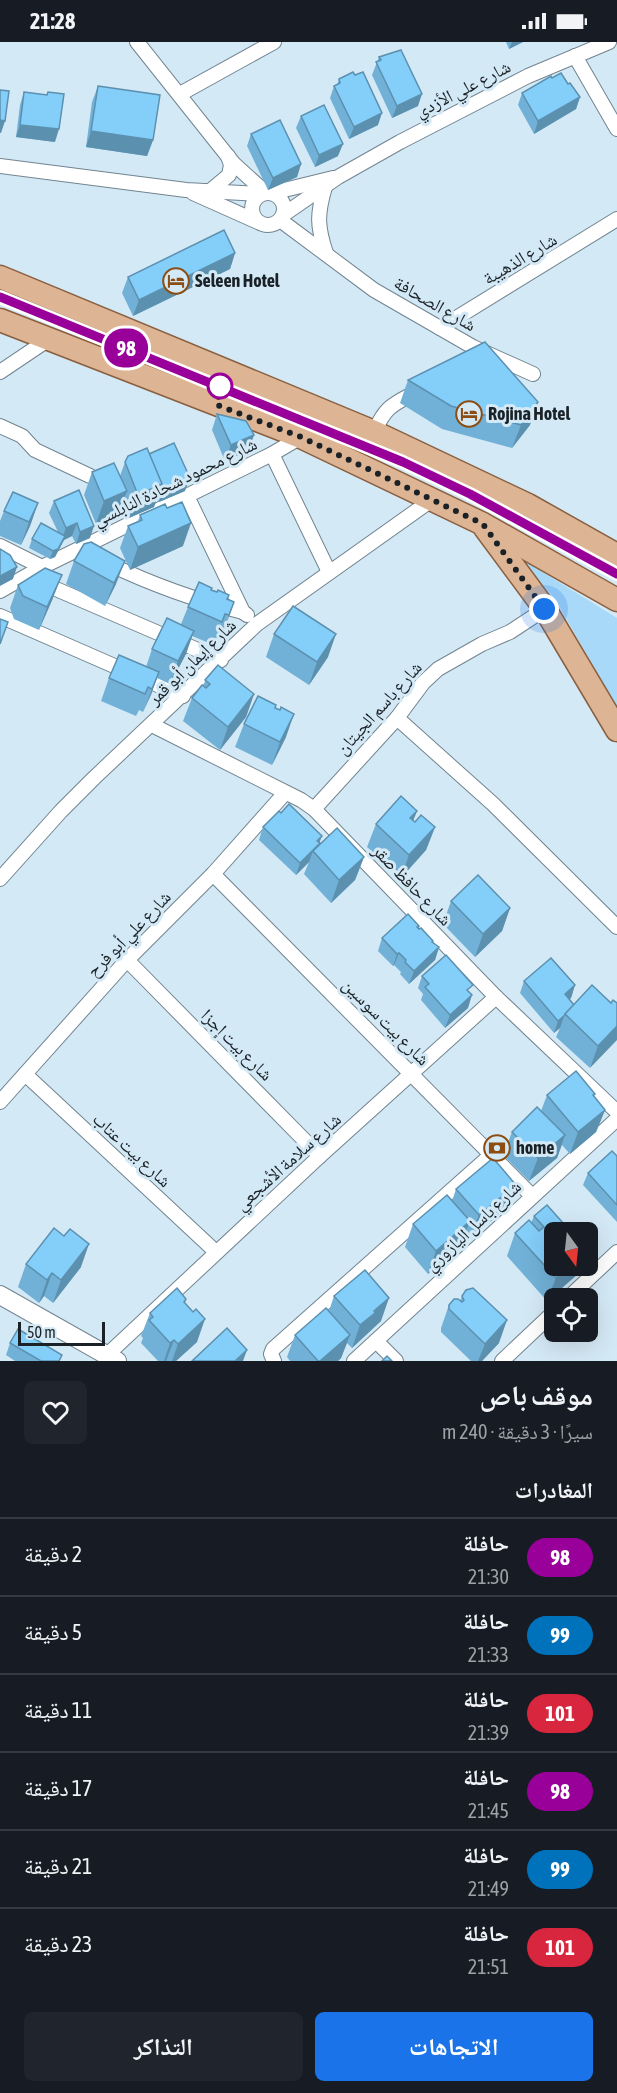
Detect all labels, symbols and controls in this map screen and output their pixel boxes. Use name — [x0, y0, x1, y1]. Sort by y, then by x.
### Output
text: 21:28 — [30, 8, 75, 34]
street label: شارع علي الأزدي — [412, 56, 516, 126]
street label: شارع الذهيبة — [479, 228, 561, 290]
hotel icon: Seleen Hotel — [161, 266, 191, 296]
place label: Seleen Hotel — [195, 270, 280, 291]
street label: شارع الصحافة — [390, 272, 480, 336]
line badge: 98 — [99, 328, 153, 368]
text: 98 — [116, 336, 136, 360]
unlabelled marker — [207, 373, 233, 399]
hotel icon: Rojina Hotel — [454, 399, 484, 429]
place label: Rojina Hotel — [488, 403, 570, 424]
street label: شارع محمود شحادة النابلسي — [89, 433, 262, 535]
your location — [529, 594, 559, 624]
street label: شارع إيمان أبو قمر — [142, 614, 241, 711]
street label: شارع باسم الجيتان — [331, 657, 427, 760]
street label: شارع حافظ صقر — [367, 839, 456, 930]
street label: شارع علي أبو فرح — [82, 886, 178, 984]
street label: شارع بيت سوسين — [338, 974, 434, 1070]
street label: شارع بيت إجزا — [196, 1004, 278, 1086]
street label: شارع بيت عتاب — [88, 1108, 176, 1192]
street label: شارع سلامة الأشجعي — [230, 1108, 348, 1218]
bank icon: home — [482, 1133, 512, 1163]
place label: home — [516, 1137, 554, 1158]
street label: شارع باسل اليازوري — [420, 1176, 528, 1279]
north arrow — [544, 1222, 598, 1276]
map controls — [544, 1222, 598, 1342]
button: locate — [544, 1288, 598, 1342]
scale bar — [18, 1319, 105, 1346]
text: 50 m — [27, 1323, 56, 1341]
text: موقف باص — [480, 1379, 593, 1411]
button: heart — [24, 1381, 87, 1444]
text: سيرًا · 3 دقيقة · 240 m — [442, 1420, 593, 1443]
text: المغادرات — [515, 1477, 593, 1503]
text: حافلة — [463, 1530, 509, 1556]
text: 2 دقيقة — [24, 1541, 82, 1567]
text: 98 — [550, 1545, 570, 1569]
text: 21:30 — [468, 1565, 509, 1588]
text: حافلة — [463, 1608, 509, 1634]
text: 5 دقيقة — [24, 1619, 82, 1645]
text: 99 — [550, 1623, 570, 1647]
text: 21:33 — [468, 1643, 509, 1666]
text: حافلة — [463, 1686, 509, 1712]
text: 11 دقيقة — [24, 1697, 92, 1723]
text: 101 — [545, 1701, 575, 1725]
text: 21:39 — [468, 1721, 509, 1744]
text: حافلة — [463, 1764, 509, 1790]
text: 17 دقيقة — [24, 1775, 92, 1801]
text: 98 — [550, 1779, 570, 1803]
text: 21:45 — [468, 1799, 509, 1822]
text: حافلة — [463, 1842, 509, 1868]
text: 21 دقيقة — [24, 1853, 92, 1879]
text: 99 — [550, 1857, 570, 1881]
text: 21:49 — [468, 1877, 509, 1900]
text: حافلة — [463, 1920, 509, 1946]
text: 23 دقيقة — [24, 1931, 92, 1957]
text: 101 — [545, 1935, 575, 1959]
text: 21:51 — [468, 1955, 509, 1978]
button: التذاكر — [24, 2012, 303, 2081]
button: الاتجاهات — [315, 2012, 593, 2081]

